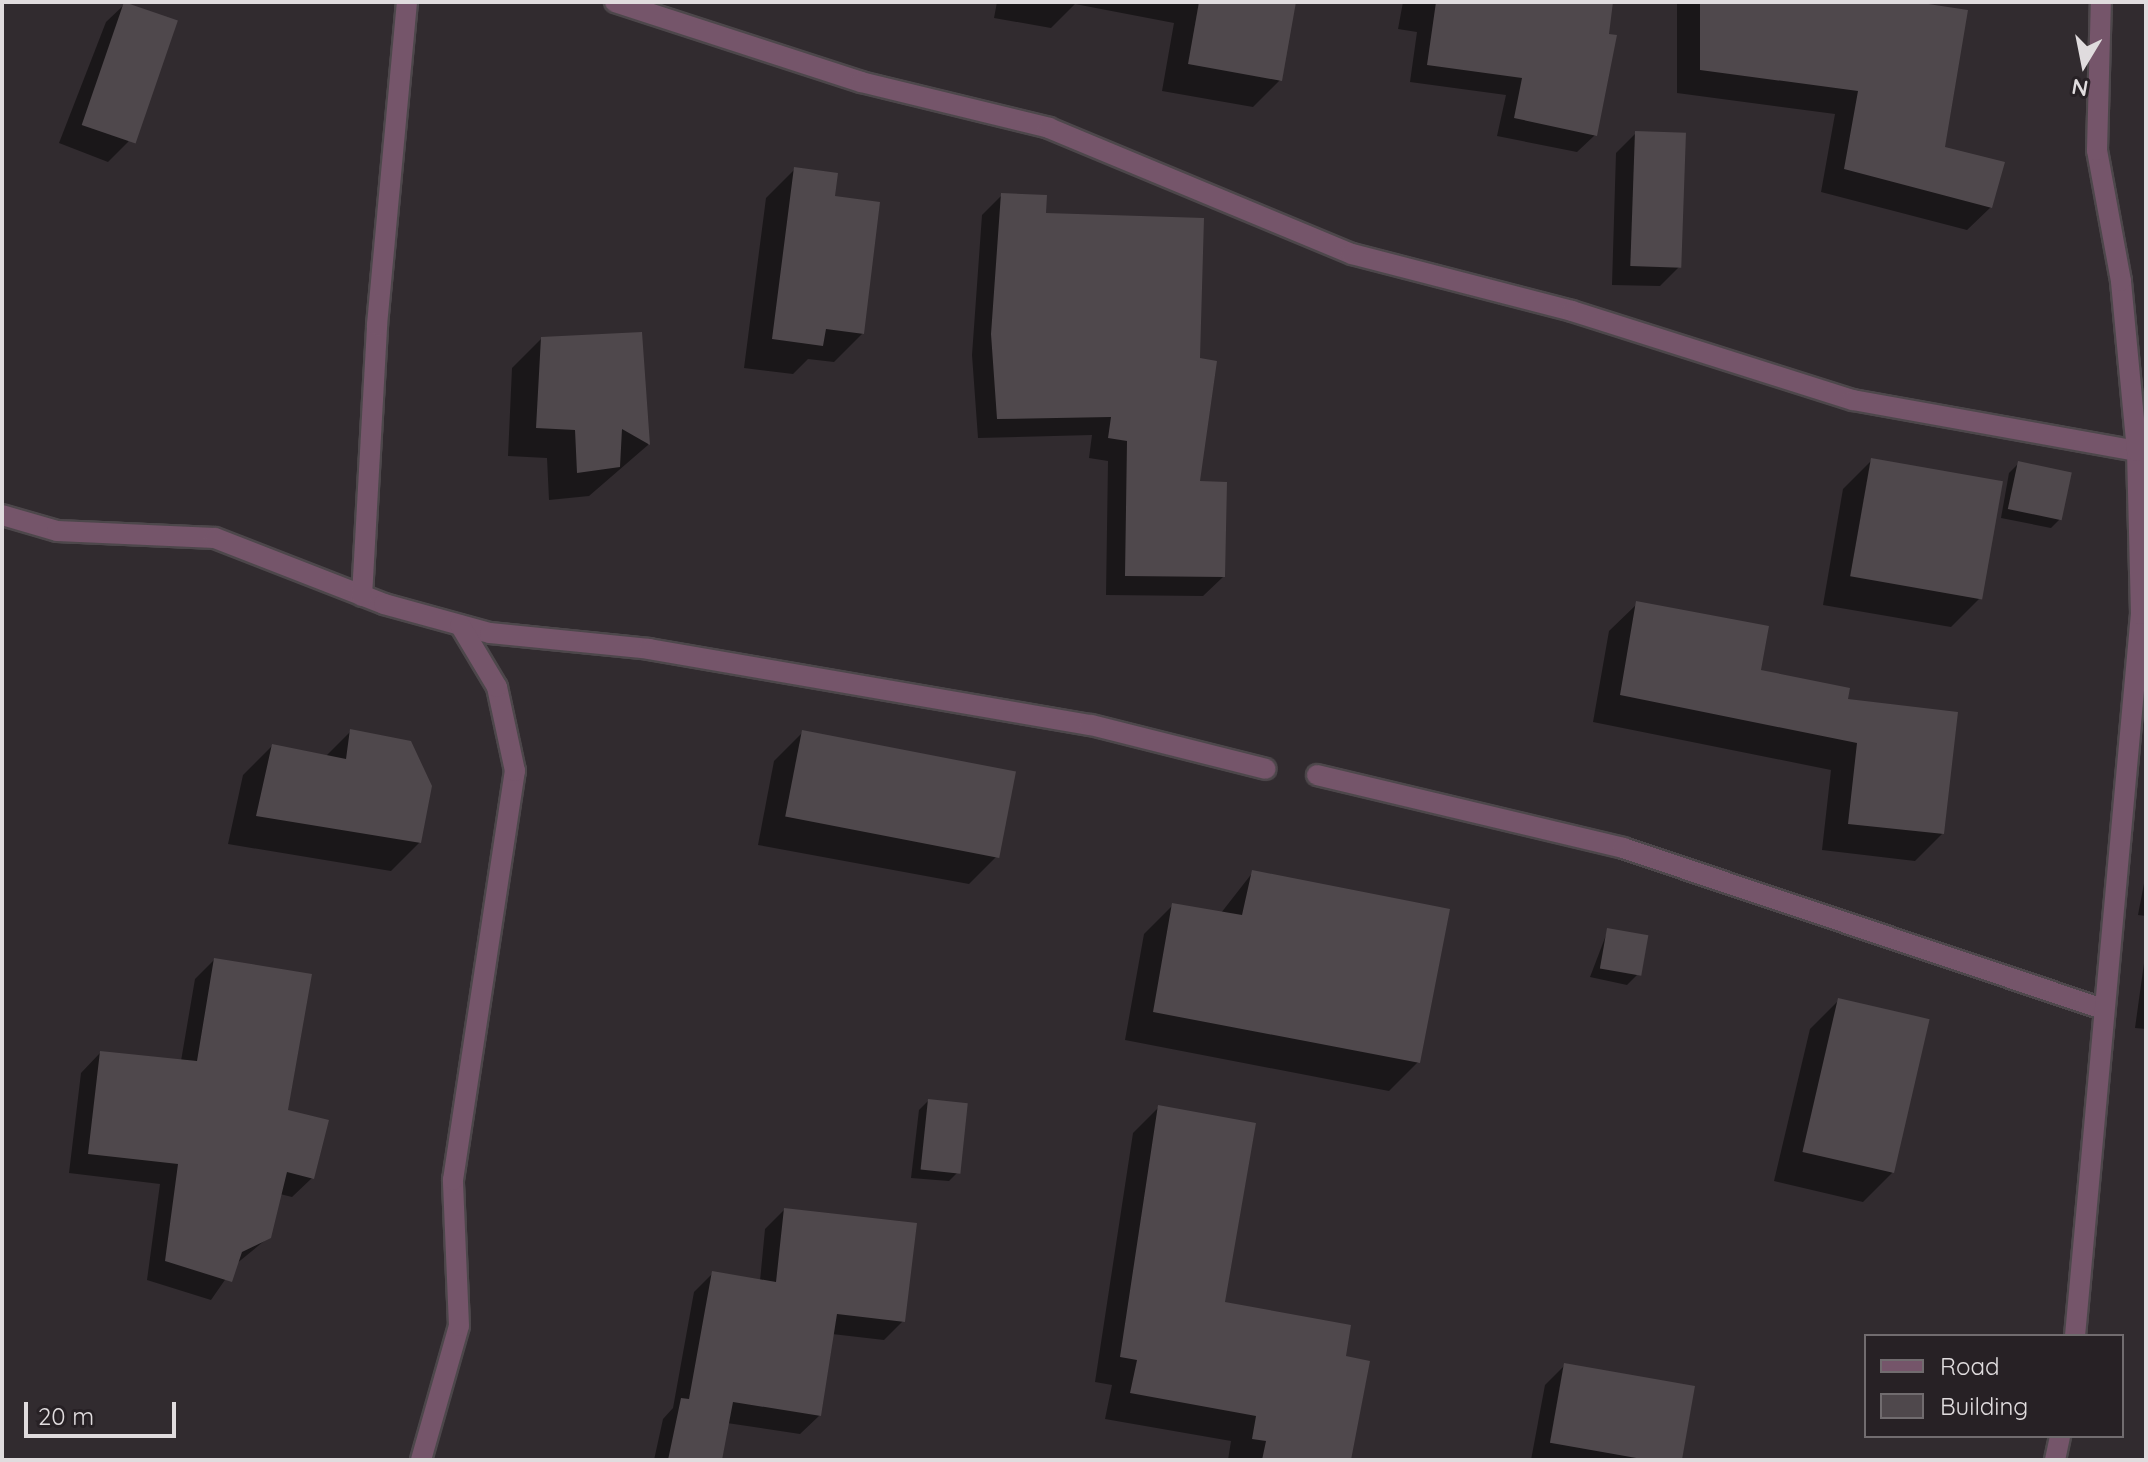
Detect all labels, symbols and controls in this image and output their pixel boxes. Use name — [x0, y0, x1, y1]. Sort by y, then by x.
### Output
north arrow — [2044, 24, 2124, 104]
text: N — [2069, 72, 2090, 103]
legend — [1864, 1334, 2124, 1438]
text: Road — [1940, 1351, 2000, 1381]
scale bar — [28, 1386, 180, 1436]
text: Building — [1940, 1391, 2028, 1421]
text: 20 m — [38, 1401, 94, 1431]

